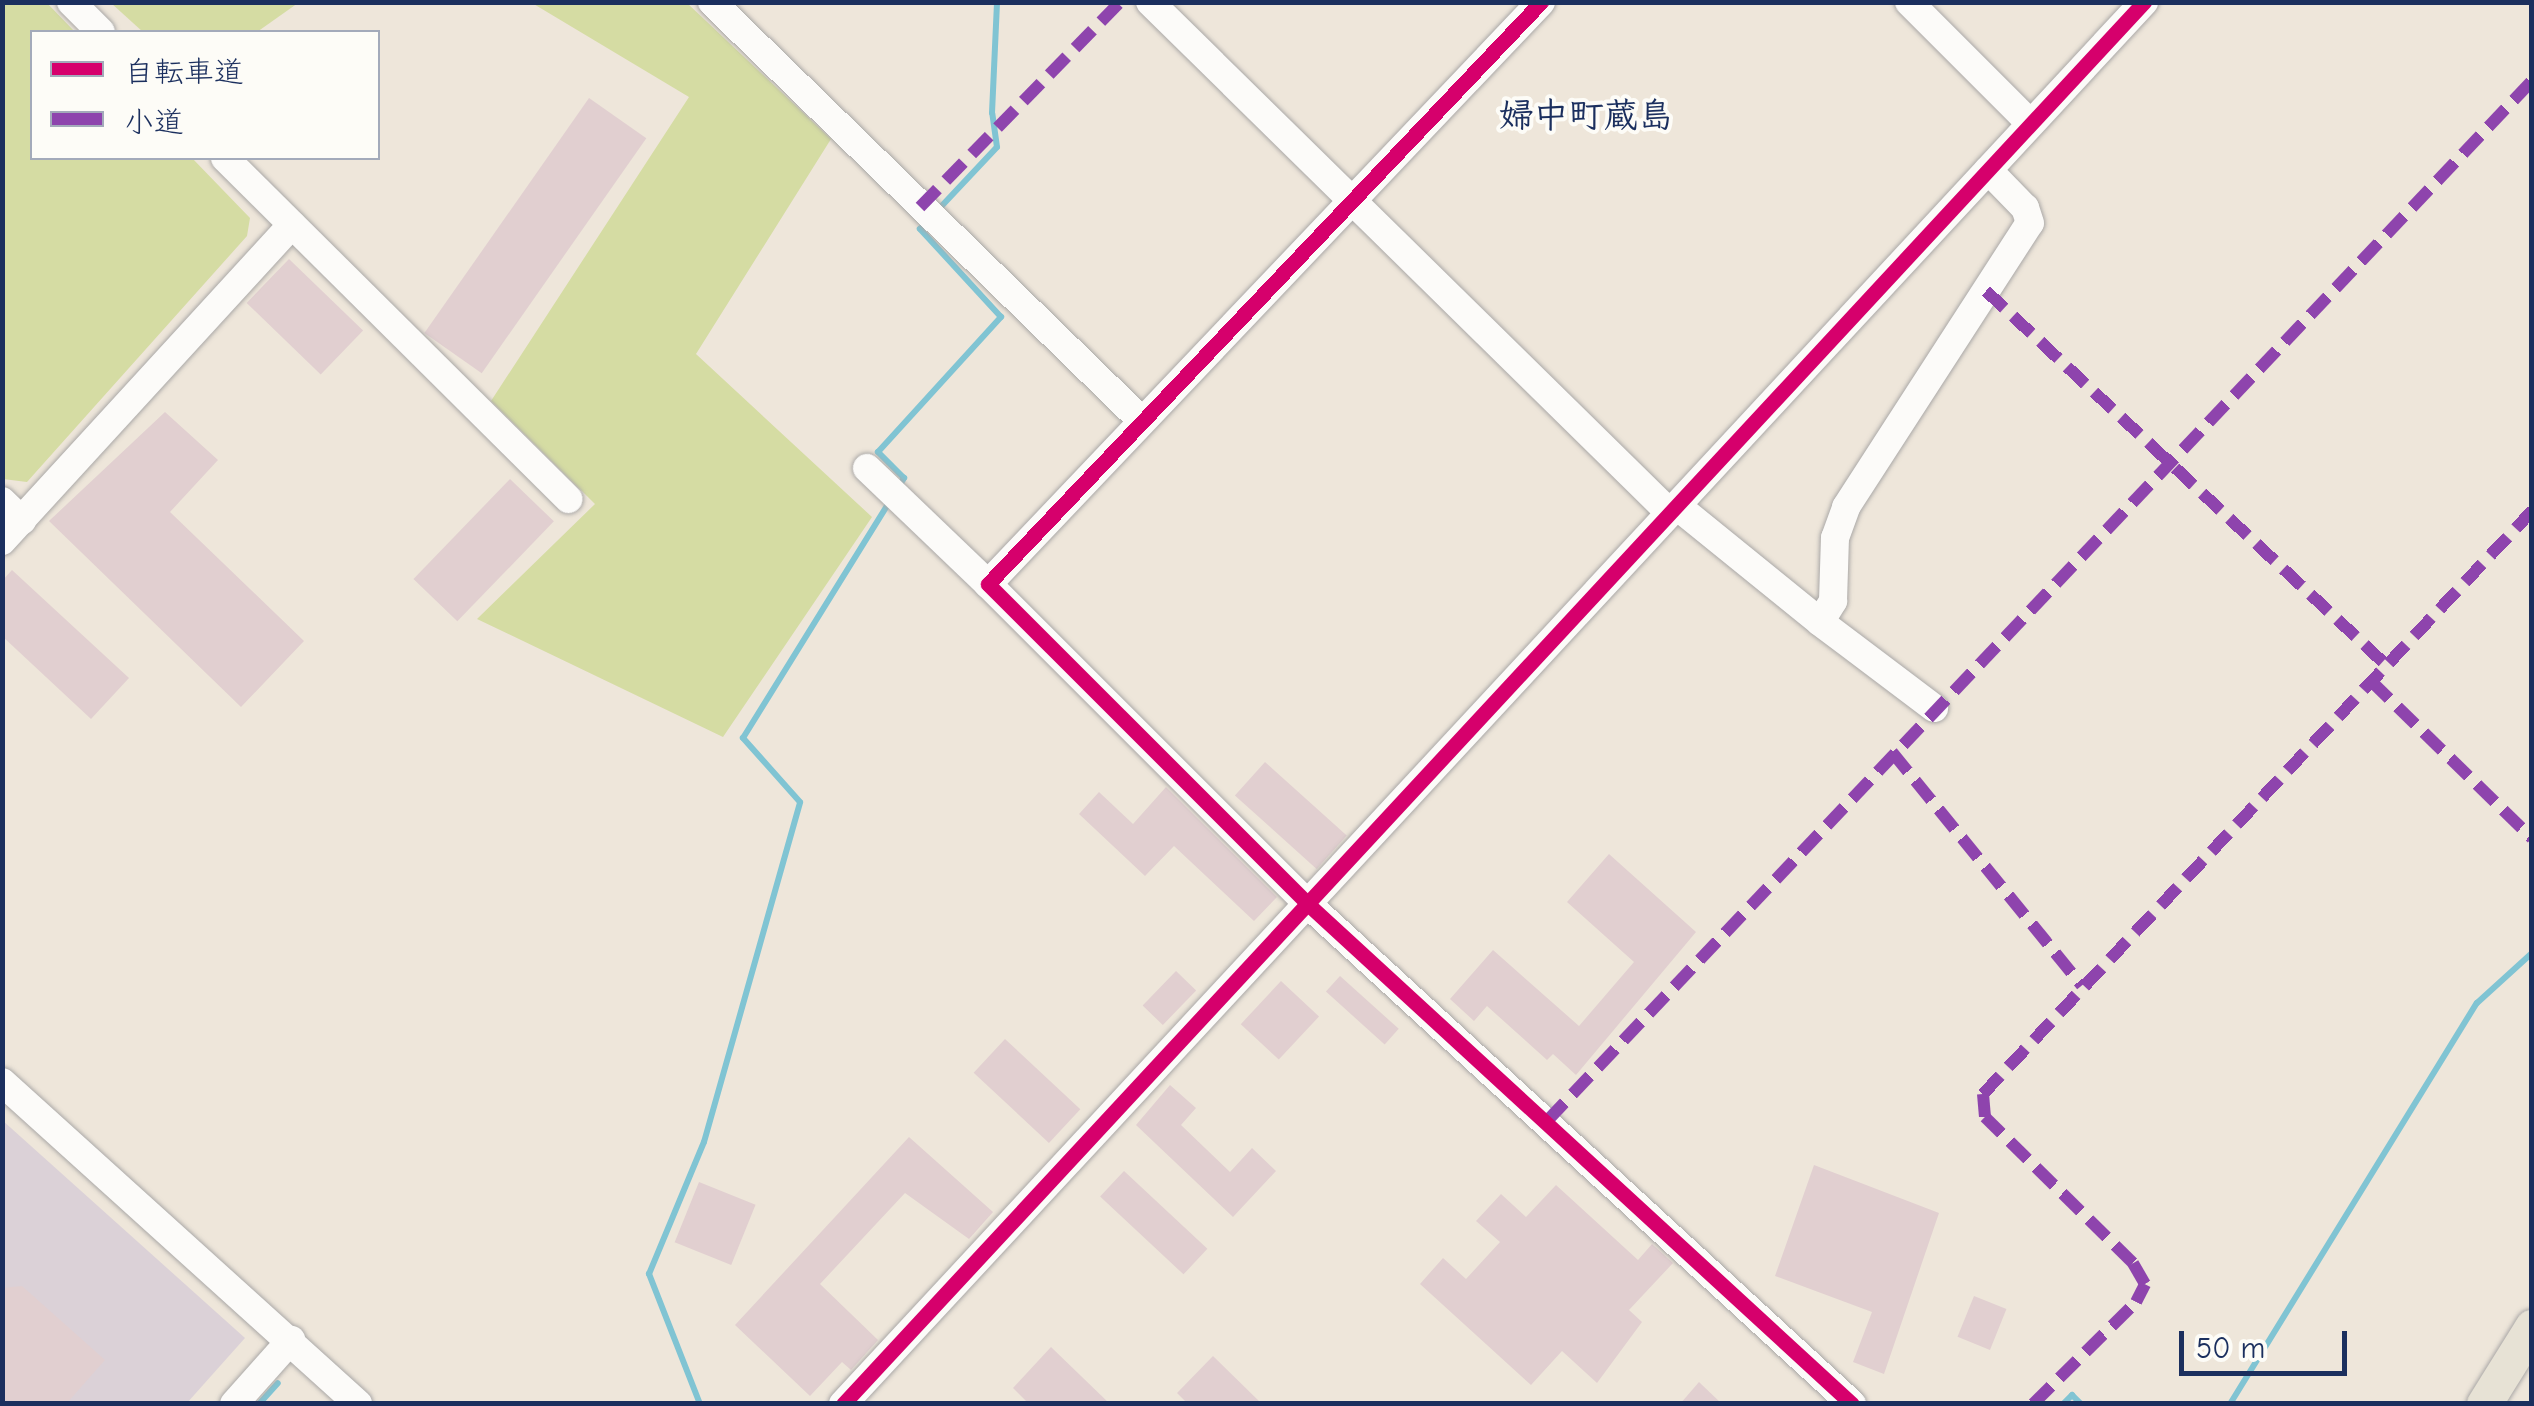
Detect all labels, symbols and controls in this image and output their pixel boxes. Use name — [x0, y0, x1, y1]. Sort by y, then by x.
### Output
legend — [30, 30, 380, 160]
text: 自転車道 — [124, 55, 244, 90]
district label: 婦中町蔵島 — [1499, 95, 1673, 137]
text: 小道 — [124, 105, 184, 140]
scale bar — [2184, 1311, 2352, 1373]
text: 50 m — [2196, 1331, 2265, 1366]

